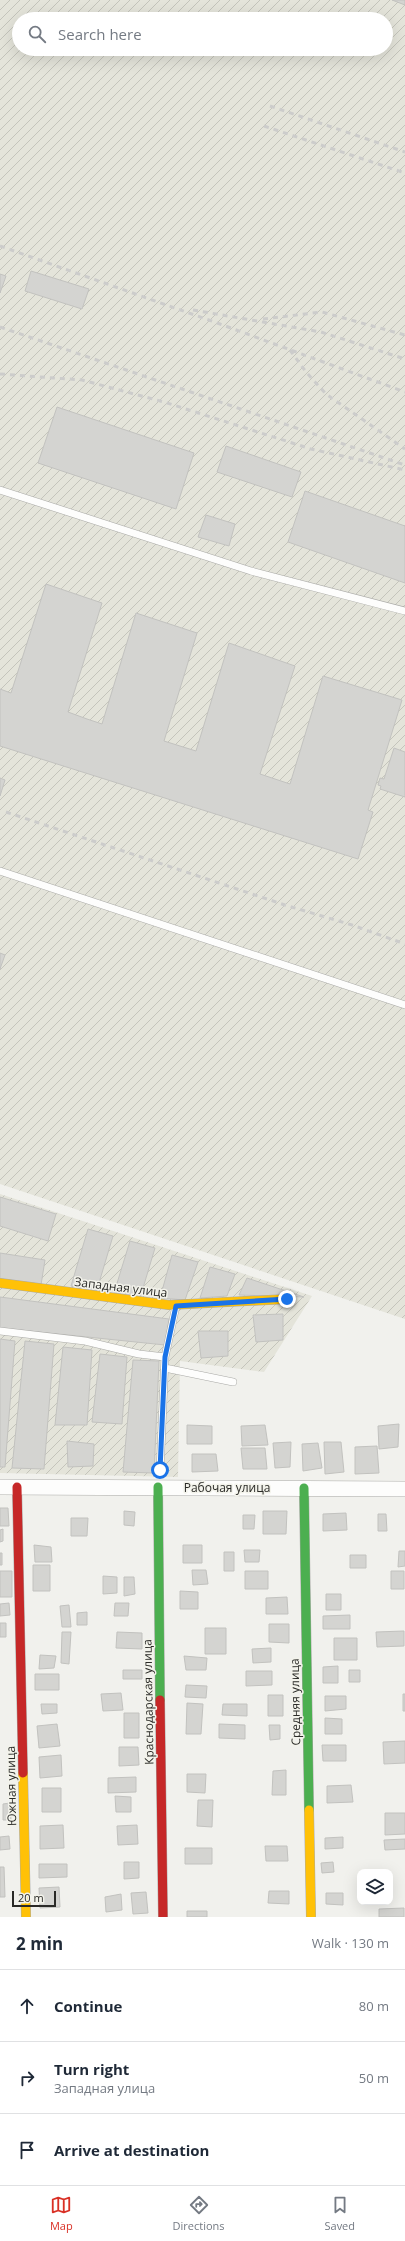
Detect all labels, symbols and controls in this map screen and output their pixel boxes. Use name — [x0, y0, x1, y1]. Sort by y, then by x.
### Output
search box — [12, 12, 393, 56]
icon: search — [26, 23, 48, 45]
text: Search here — [58, 24, 142, 44]
street label: Западная улица — [74, 1273, 168, 1301]
route end — [278, 1290, 296, 1308]
route start — [151, 1461, 169, 1479]
street label: Рабочая улица — [184, 1479, 270, 1496]
street label: Краснодарская улица — [138, 1639, 158, 1765]
street label: Средняя улица — [286, 1658, 304, 1746]
street label: Южная улица — [2, 1746, 20, 1826]
map controls — [357, 1869, 393, 1905]
button: layers — [357, 1869, 393, 1905]
scale bar — [12, 1889, 56, 1908]
text: 20 m — [18, 1890, 44, 1905]
text: 2 min — [16, 1932, 63, 1955]
text: Walk · 130 m — [312, 1934, 389, 1952]
icon: ahead — [16, 1995, 38, 2017]
text: Continue — [54, 1996, 122, 2016]
text: 80 m — [359, 1997, 389, 2015]
text: Turn right — [54, 2059, 129, 2079]
icon: right — [16, 2067, 38, 2089]
text: 50 m — [359, 2069, 389, 2087]
text: Западная улица — [54, 2079, 155, 2097]
icon: arrive — [16, 2139, 38, 2161]
text: Arrive at destination — [54, 2140, 209, 2160]
tab: Map — [50, 2194, 73, 2233]
tab: Directions — [173, 2194, 225, 2233]
tab: Saved — [324, 2194, 355, 2233]

